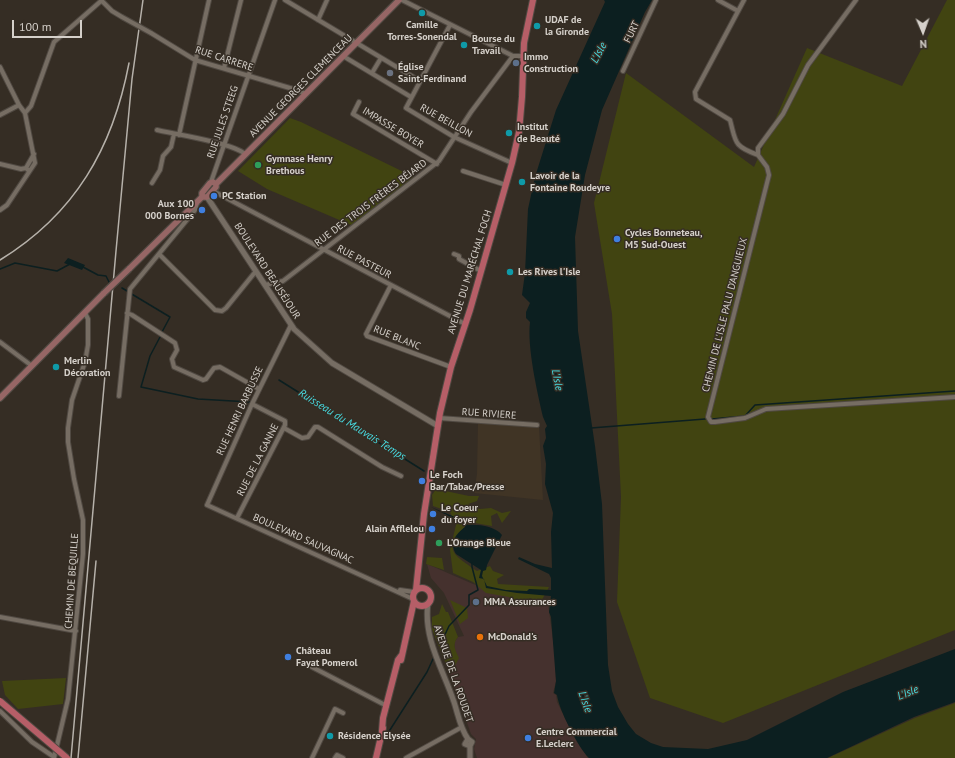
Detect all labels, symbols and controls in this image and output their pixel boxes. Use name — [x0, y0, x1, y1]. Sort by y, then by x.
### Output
marker: Camille Torres-Sonendal — [417, 8, 427, 18]
scale bar — [14, 12, 84, 38]
north arrow — [903, 12, 943, 52]
place label: UDAF de la Gironde — [545, 14, 589, 38]
text: 100 m — [19, 19, 52, 34]
place label: Camille Torres-Sonendal — [387, 19, 457, 42]
street label: FURT — [622, 19, 642, 45]
marker: UDAF de la Gironde — [532, 21, 542, 31]
street label: AVENUE GEORGES CLEMENCEAU — [247, 32, 355, 140]
place label: Bourse du Travail — [472, 33, 515, 56]
text: N — [920, 37, 927, 51]
marker: Bourse du Travail — [459, 40, 469, 50]
water label: L'Isle — [588, 40, 610, 66]
street label: RUE CARRERE — [193, 44, 255, 74]
place label: Immo Construction — [524, 51, 578, 74]
marker: Immo Construction — [511, 58, 521, 68]
place label: Église Saint-Ferdinand — [398, 61, 466, 84]
marker: Église Saint-Ferdinand — [385, 68, 395, 78]
street label: RUE JULES STEEG — [205, 84, 241, 160]
street label: RUE BEILLON — [418, 102, 474, 140]
street label: IMPASSE BOYER — [360, 105, 426, 151]
place label: Institut de Beauté — [517, 121, 560, 144]
marker: Institut de Beauté — [504, 128, 514, 138]
place label: Gymnase Henry Brethous — [266, 153, 332, 176]
street label: RUE DES TROIS FRÈRES BÉJARD — [313, 157, 429, 249]
marker: Gymnase Henry Brethous — [253, 160, 263, 170]
place label: Lavoir de la Fontaine Roudeyre — [530, 170, 610, 194]
marker: Lavoir de la Fontaine Roudeyre — [517, 177, 527, 187]
place label: PC Station — [222, 190, 266, 202]
marker: PC Station — [209, 191, 219, 201]
place label: Aux 100 000 Bornes — [145, 198, 194, 222]
marker: Aux 100 000 Bornes — [197, 205, 207, 215]
street label: AVENUE DU MARÉCHAL FOCH — [445, 209, 495, 335]
street label: BOULEVARD BEAUSÉJOUR — [231, 221, 303, 321]
place label: Cycles Bonneteau, M5 Sud-Ouest — [625, 227, 703, 250]
marker: Cycles Bonneteau, M5 Sud-Ouest — [612, 234, 622, 244]
street label: CHEMIN DE L'ISLE PALU D’ANGUIEUX — [700, 237, 750, 393]
street label: RUE PASTEUR — [335, 243, 393, 281]
place label: Les Rives l'Isle — [518, 266, 580, 278]
marker: Les Rives l'Isle — [505, 267, 515, 277]
street label: RUE BLANC — [372, 323, 422, 353]
place label: Merlin Décoration — [64, 355, 110, 378]
marker: Merlin Décoration — [51, 362, 61, 372]
street label: RUE HENRI BARBUSSE — [214, 365, 266, 457]
water label: L'Isle — [548, 368, 566, 392]
water label: Ruisseau du Mauvais Temps — [296, 387, 408, 463]
street label: RUE RIVIERE — [461, 406, 517, 422]
street label: RUE DE LA GANNE — [235, 422, 281, 498]
place label: Le Foch Bar/Tabac/Presse — [430, 469, 504, 492]
marker: Le Foch Bar/Tabac/Presse — [417, 476, 427, 486]
place label: Le Coeur du foyer — [441, 502, 478, 526]
marker: Le Coeur du foyer — [428, 509, 438, 519]
street label: BOULEVARD SAUVAGNAC — [251, 511, 355, 567]
place label: Alain Afflelou — [365, 523, 424, 535]
marker: Alain Afflelou — [427, 524, 437, 534]
street label: CHEMIN DE BEQUILLE — [63, 533, 81, 629]
place label: L'Orange Bleue — [447, 537, 511, 549]
marker: L'Orange Bleue — [434, 538, 444, 548]
place label: MMA Assurances — [484, 596, 556, 608]
marker: MMA Assurances — [471, 597, 481, 607]
street label: AVENUE DE LA ROUDET — [431, 624, 475, 724]
place label: McDonald's — [488, 631, 537, 643]
marker: McDonald's — [475, 632, 485, 642]
place label: Château Fayat Pomerol — [296, 645, 357, 668]
marker: Château Fayat Pomerol — [283, 652, 293, 662]
water label: L'Isle — [895, 683, 921, 703]
water label: L'Isle — [575, 689, 595, 715]
place label: Centre Commercial E.Leclerc — [536, 726, 617, 750]
place label: Résidence Elysée — [338, 730, 410, 742]
marker: Résidence Elysée — [325, 731, 335, 741]
marker: Centre Commercial E.Leclerc — [523, 733, 533, 743]

